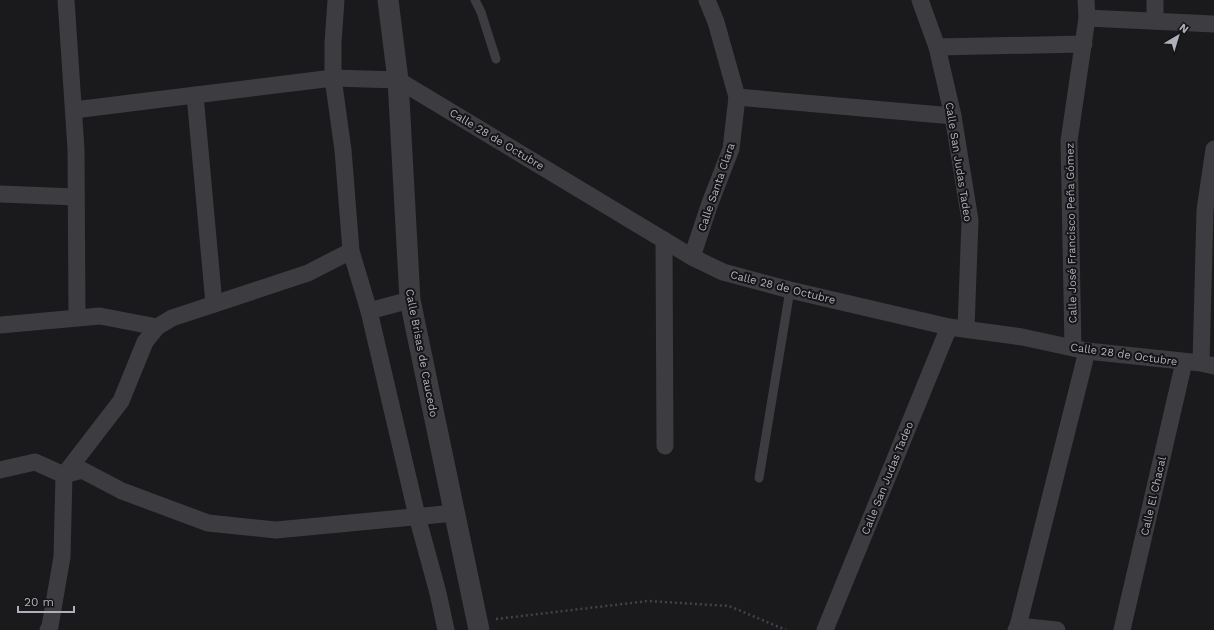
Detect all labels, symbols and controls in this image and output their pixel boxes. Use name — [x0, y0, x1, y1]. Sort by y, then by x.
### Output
north arrow — [1158, 16, 1198, 56]
text: N — [1177, 21, 1191, 36]
street label: Calle San Judas Tadeo — [943, 101, 974, 223]
street label: Calle 28 de Octubre — [447, 106, 546, 173]
street label: Calle Santa Clara — [695, 141, 738, 233]
street label: Calle José Francisco Peña Gómez — [1063, 142, 1080, 323]
street label: Calle 28 de Octubre — [729, 268, 837, 307]
street label: Calle Brisas de Caucedo — [403, 288, 440, 418]
street label: Calle 28 de Octubre — [1070, 341, 1178, 368]
street label: Calle San Judas Tadeo — [859, 420, 916, 537]
street label: Calle El Chacal — [1138, 455, 1169, 537]
scale bar — [18, 588, 74, 614]
text: 20 m — [24, 595, 54, 609]

